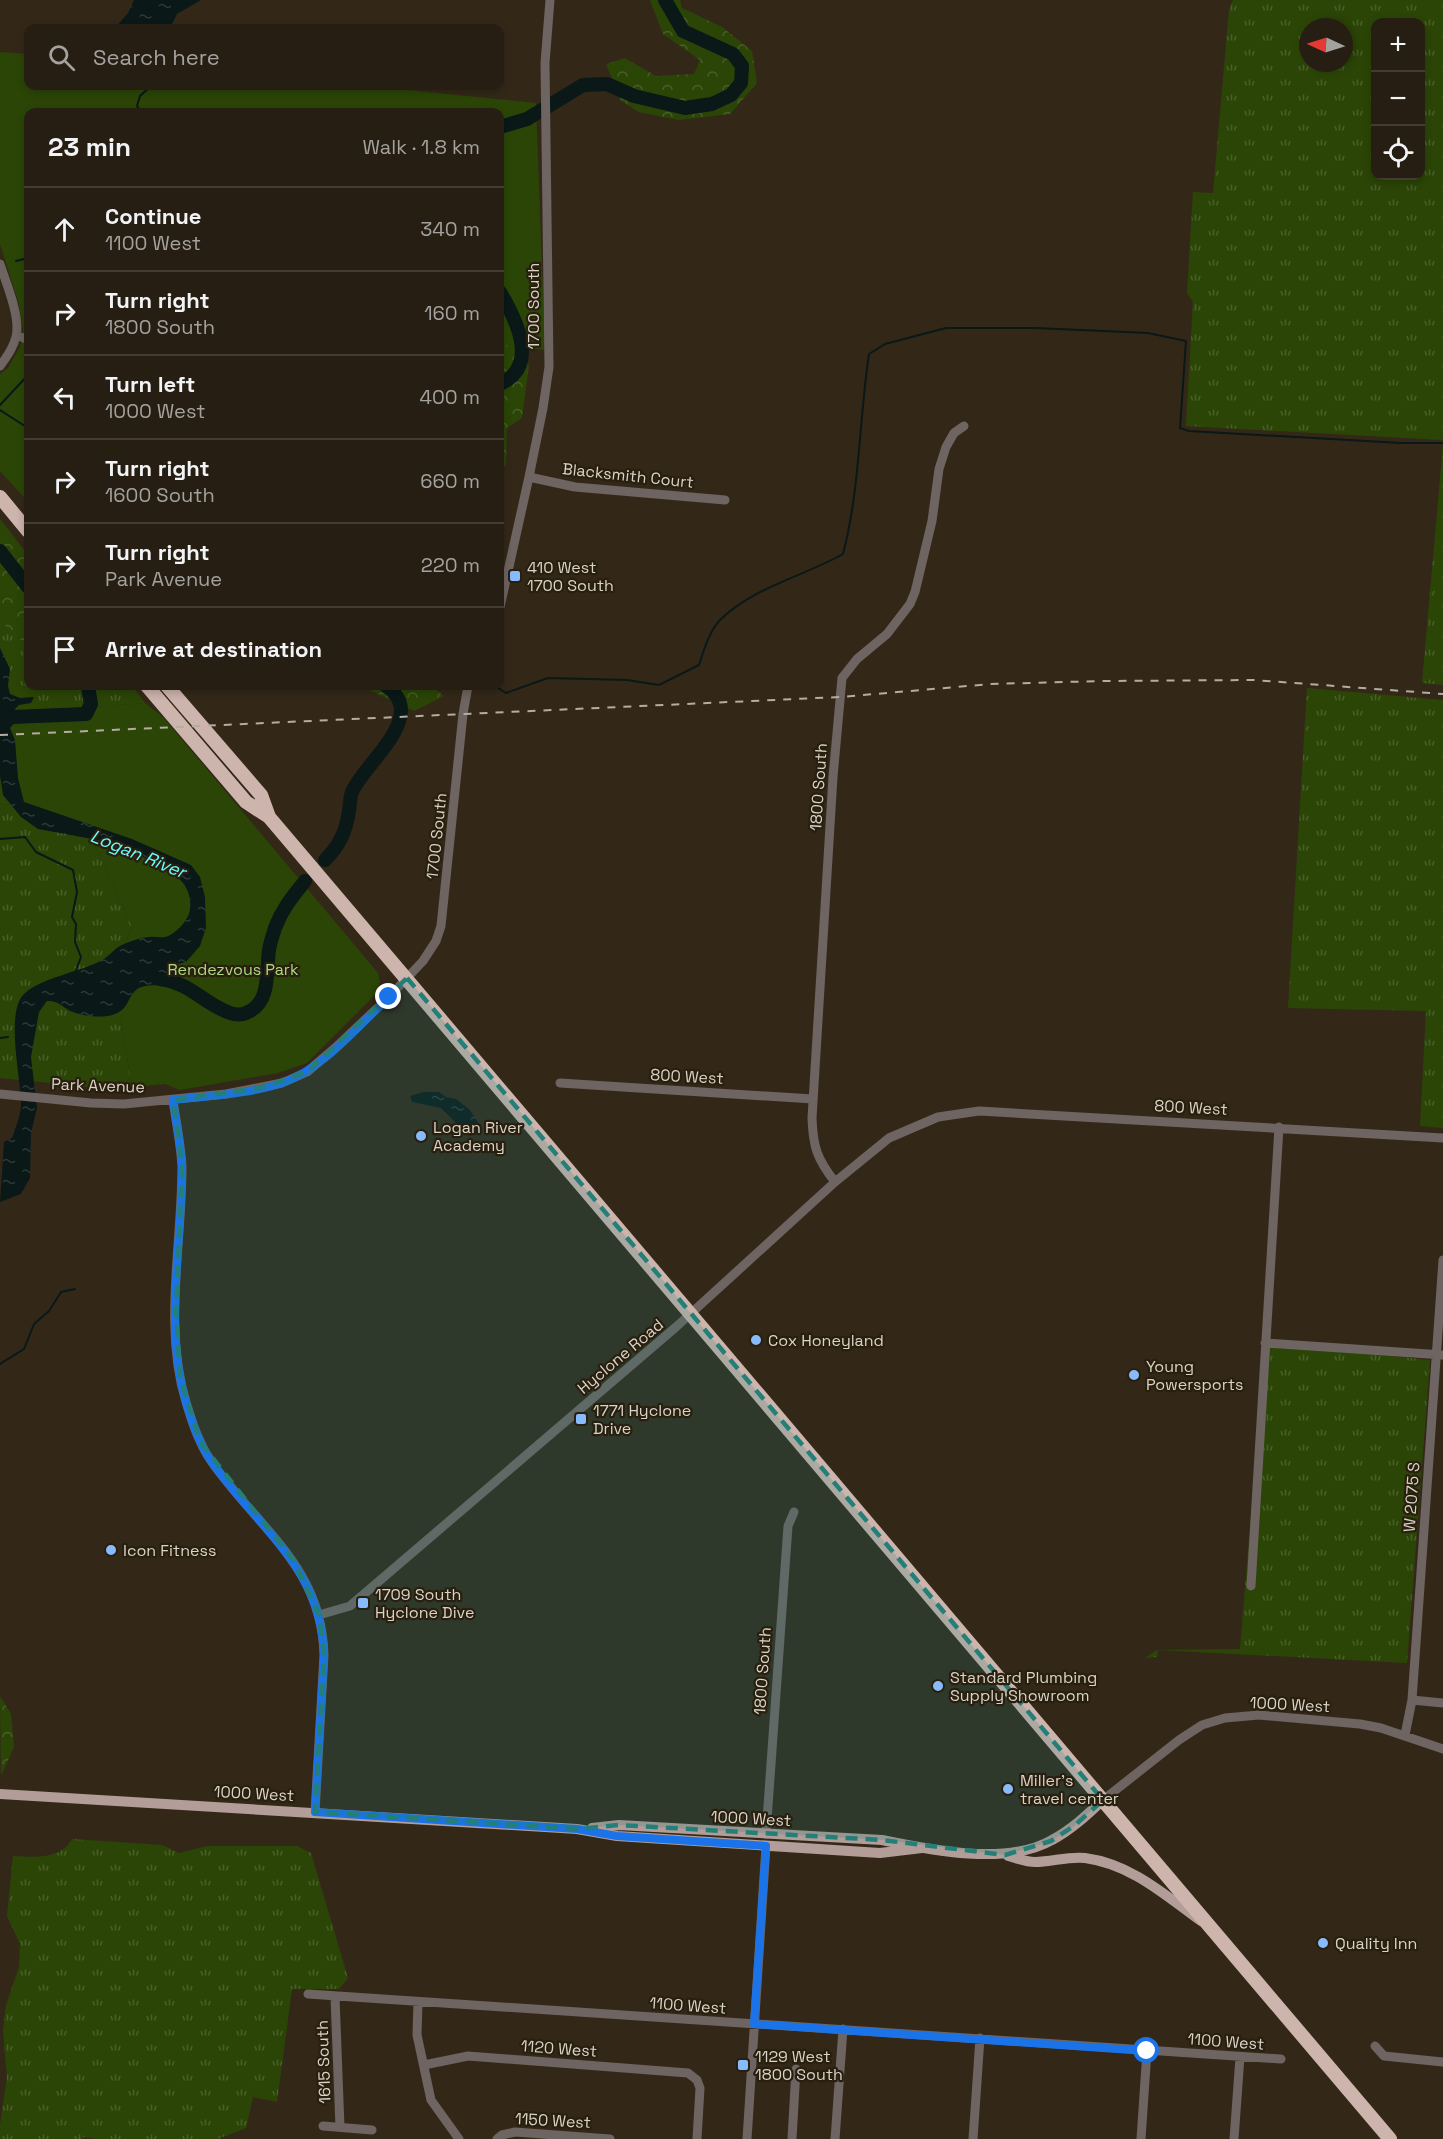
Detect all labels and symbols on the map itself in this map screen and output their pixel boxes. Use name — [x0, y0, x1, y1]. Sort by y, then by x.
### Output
north arrow — [1299, 18, 1353, 72]
street label: 1700 South — [523, 263, 544, 349]
street label: Blacksmith Court — [561, 458, 695, 493]
place label: 410 West 1700 South — [527, 557, 614, 596]
marker: 410 West 1700 South — [508, 569, 522, 583]
street label: 1800 South — [805, 742, 832, 832]
street label: 1700 South — [422, 792, 451, 880]
water label: Logan River — [87, 824, 191, 884]
park label: Rendezvous Park — [168, 959, 299, 980]
route end — [375, 983, 401, 1009]
street label: 800 West — [650, 1064, 724, 1089]
street label: Park Avenue — [51, 1073, 145, 1098]
street label: 800 West — [1154, 1095, 1228, 1120]
place label: Logan River Academy — [433, 1117, 523, 1156]
marker: Logan River Academy — [414, 1129, 428, 1143]
street label: Hyclone Road — [573, 1314, 668, 1399]
place label: Cox Honeyland — [768, 1330, 884, 1351]
marker: Cox Honeyland — [749, 1333, 763, 1347]
place label: Young Powersports — [1146, 1356, 1244, 1395]
marker: Young Powersports — [1127, 1368, 1141, 1382]
place label: 1771 Hyclone Drive — [593, 1400, 691, 1439]
marker: 1771 Hyclone Drive — [574, 1412, 588, 1426]
street label: W 2075 S — [1399, 1461, 1424, 1533]
place label: Icon Fitness — [123, 1540, 216, 1561]
marker: Icon Fitness — [104, 1543, 118, 1557]
place label: 1709 South Hyclone Dive — [375, 1584, 474, 1623]
marker: 1709 South Hyclone Dive — [356, 1596, 370, 1610]
street label: 1800 South — [749, 1626, 776, 1716]
place label: Standard Plumbing Supply Showroom — [950, 1667, 1097, 1706]
marker: Standard Plumbing Supply Showroom — [931, 1679, 945, 1693]
street label: 1000 West — [1249, 1692, 1331, 1717]
place label: Miller's travel center — [1020, 1770, 1119, 1809]
street label: 1000 West — [213, 1781, 295, 1806]
marker: Miller's travel center — [1001, 1782, 1015, 1796]
street label: 1000 West — [710, 1806, 792, 1831]
place label: Quality Inn — [1335, 1933, 1417, 1954]
marker: Quality Inn — [1316, 1936, 1330, 1950]
street label: 1100 West — [649, 1992, 727, 2019]
street label: 1615 South — [312, 2020, 335, 2104]
street label: 1100 West — [1187, 2028, 1265, 2055]
street label: 1120 West — [520, 2035, 598, 2062]
route start — [1133, 2037, 1159, 2063]
place label: 1129 West 1800 South — [755, 2046, 843, 2085]
marker: 1129 West 1800 South — [736, 2058, 750, 2072]
street label: 1150 West — [514, 2108, 592, 2133]

